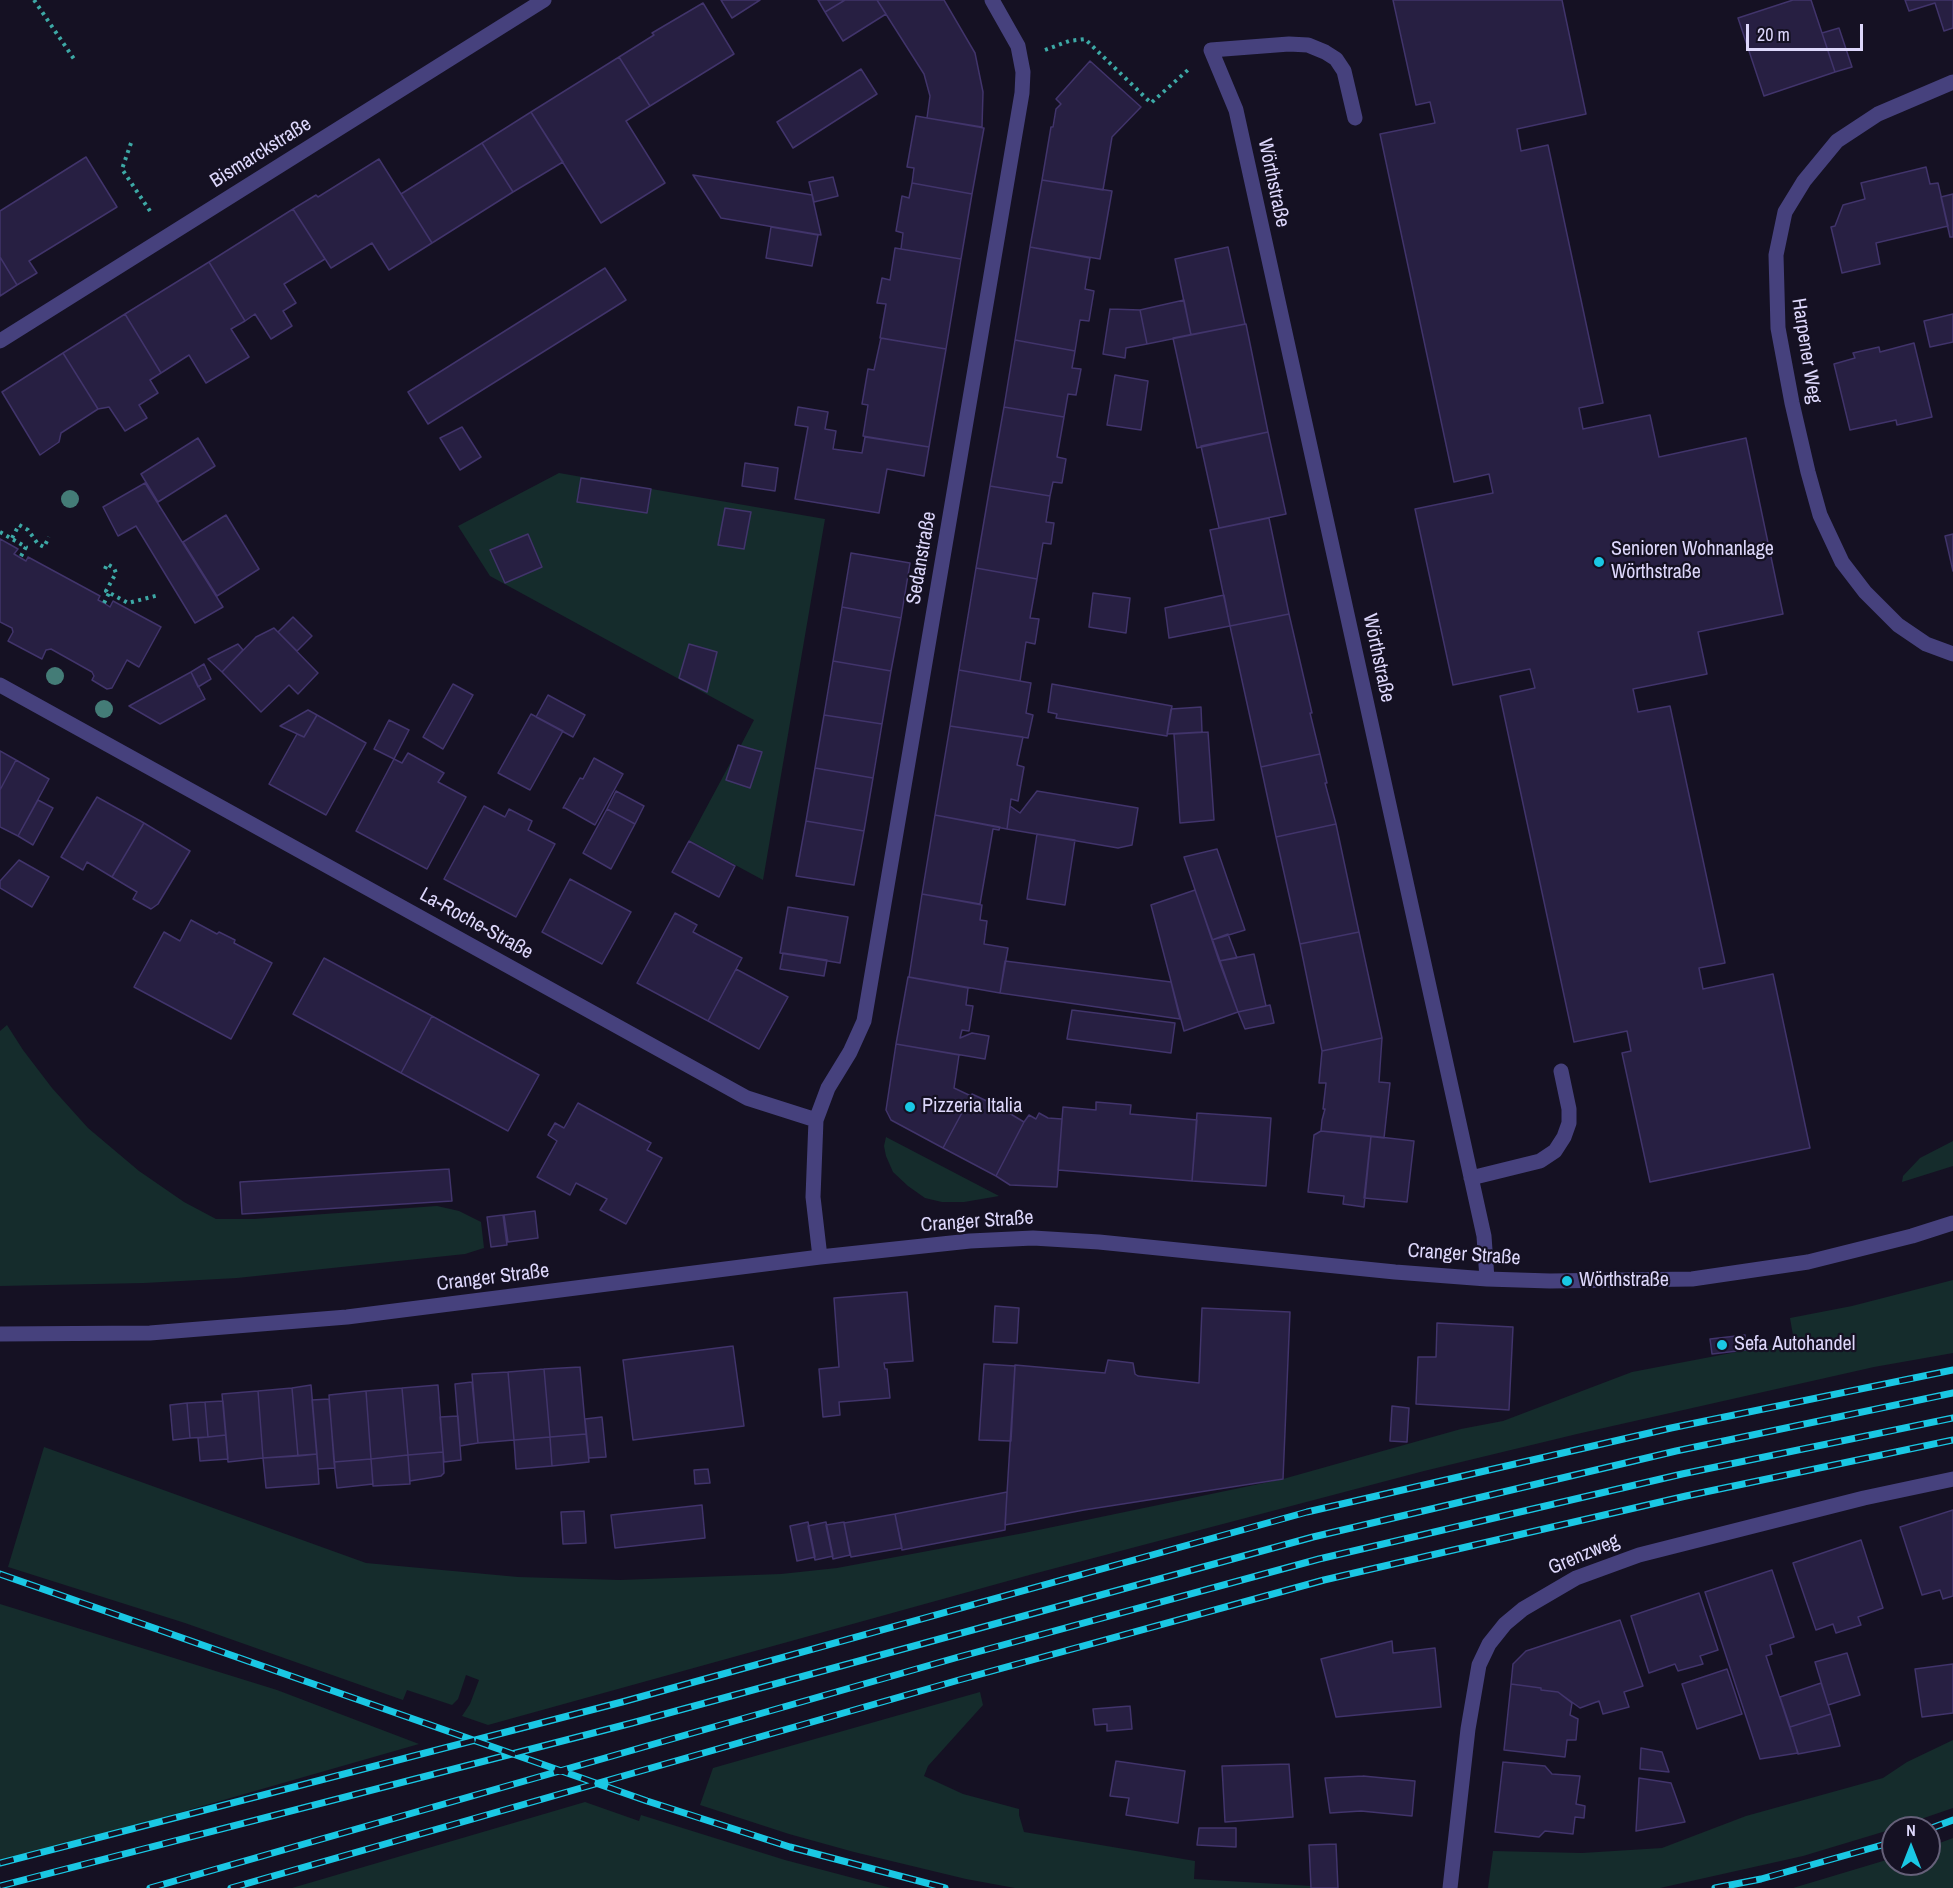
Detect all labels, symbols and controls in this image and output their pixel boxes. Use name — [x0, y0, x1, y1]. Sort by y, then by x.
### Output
scale bar — [1749, 12, 1866, 50]
text: 20 m — [1757, 22, 1790, 47]
street label: Bismarckstraße — [206, 112, 316, 194]
street label: Wörthstraße — [1252, 137, 1294, 229]
street label: Harpener Weg — [1786, 297, 1826, 405]
street label: Sedanstraße — [902, 510, 942, 606]
place label: Senioren Wohnanlage Wörthstraße — [1611, 538, 1774, 585]
marker: Senioren Wohnanlage Wörthstraße — [1592, 555, 1606, 569]
street label: Wörthstraße — [1357, 612, 1399, 704]
street label: La-Roche-Straße — [415, 883, 537, 965]
place label: Pizzeria Italia — [922, 1095, 1022, 1119]
marker: Pizzeria Italia — [903, 1100, 917, 1114]
street label: Cranger Straße — [920, 1206, 1034, 1238]
street label: Cranger Straße — [1407, 1239, 1521, 1271]
street label: Cranger Straße — [435, 1259, 551, 1297]
place label: Wörthstraße — [1579, 1269, 1669, 1293]
marker: Wörthstraße — [1560, 1274, 1574, 1288]
place label: Sefa Autohandel — [1734, 1333, 1855, 1357]
marker: Sefa Autohandel — [1715, 1338, 1729, 1352]
street label: Grenzweg — [1545, 1529, 1623, 1581]
north arrow — [1881, 1816, 1941, 1876]
text: N — [1906, 1819, 1916, 1841]

